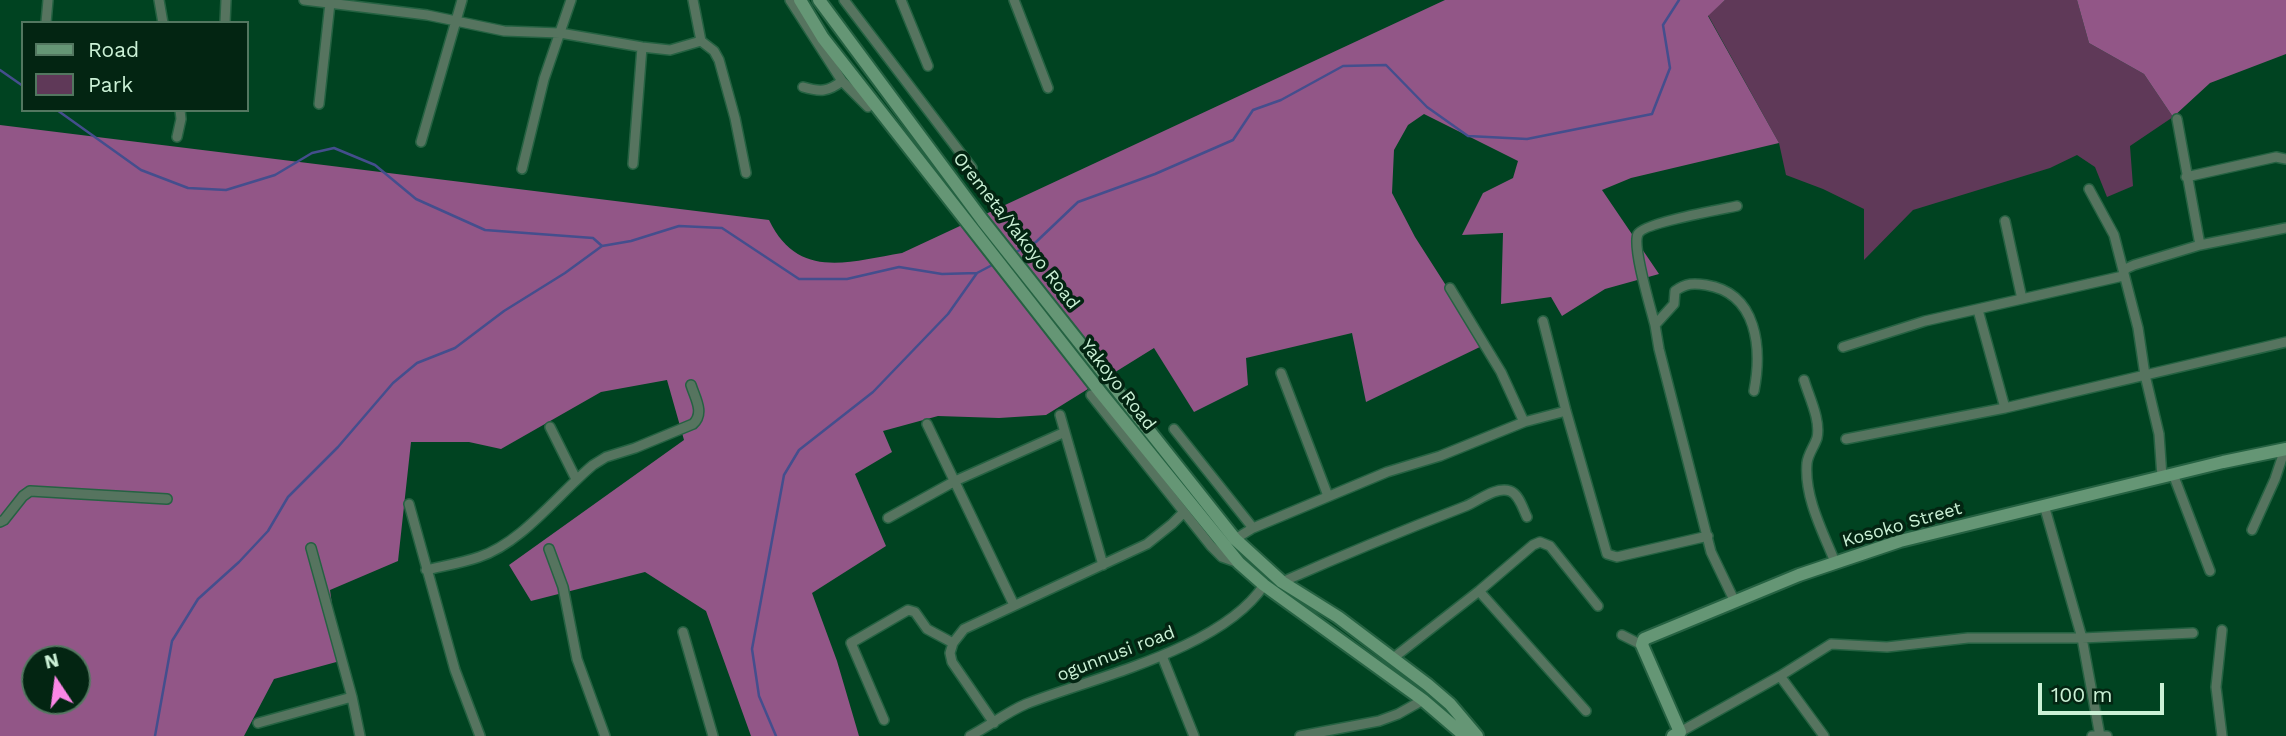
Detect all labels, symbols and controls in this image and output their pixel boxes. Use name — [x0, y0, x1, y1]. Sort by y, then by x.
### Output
legend — [21, 21, 248, 112]
text: Road — [88, 37, 139, 62]
text: Park — [88, 72, 133, 97]
street label: Oremeta/Yakoyo Road — [948, 148, 1084, 314]
street label: Yakoyo Road — [1076, 335, 1160, 435]
street label: Kosoko Street — [1840, 498, 1964, 552]
street label: ogunnusi road — [1054, 622, 1178, 686]
north arrow — [21, 645, 91, 715]
text: N — [42, 648, 61, 674]
scale bar — [2041, 670, 2167, 714]
text: 100 m — [2051, 682, 2113, 707]

